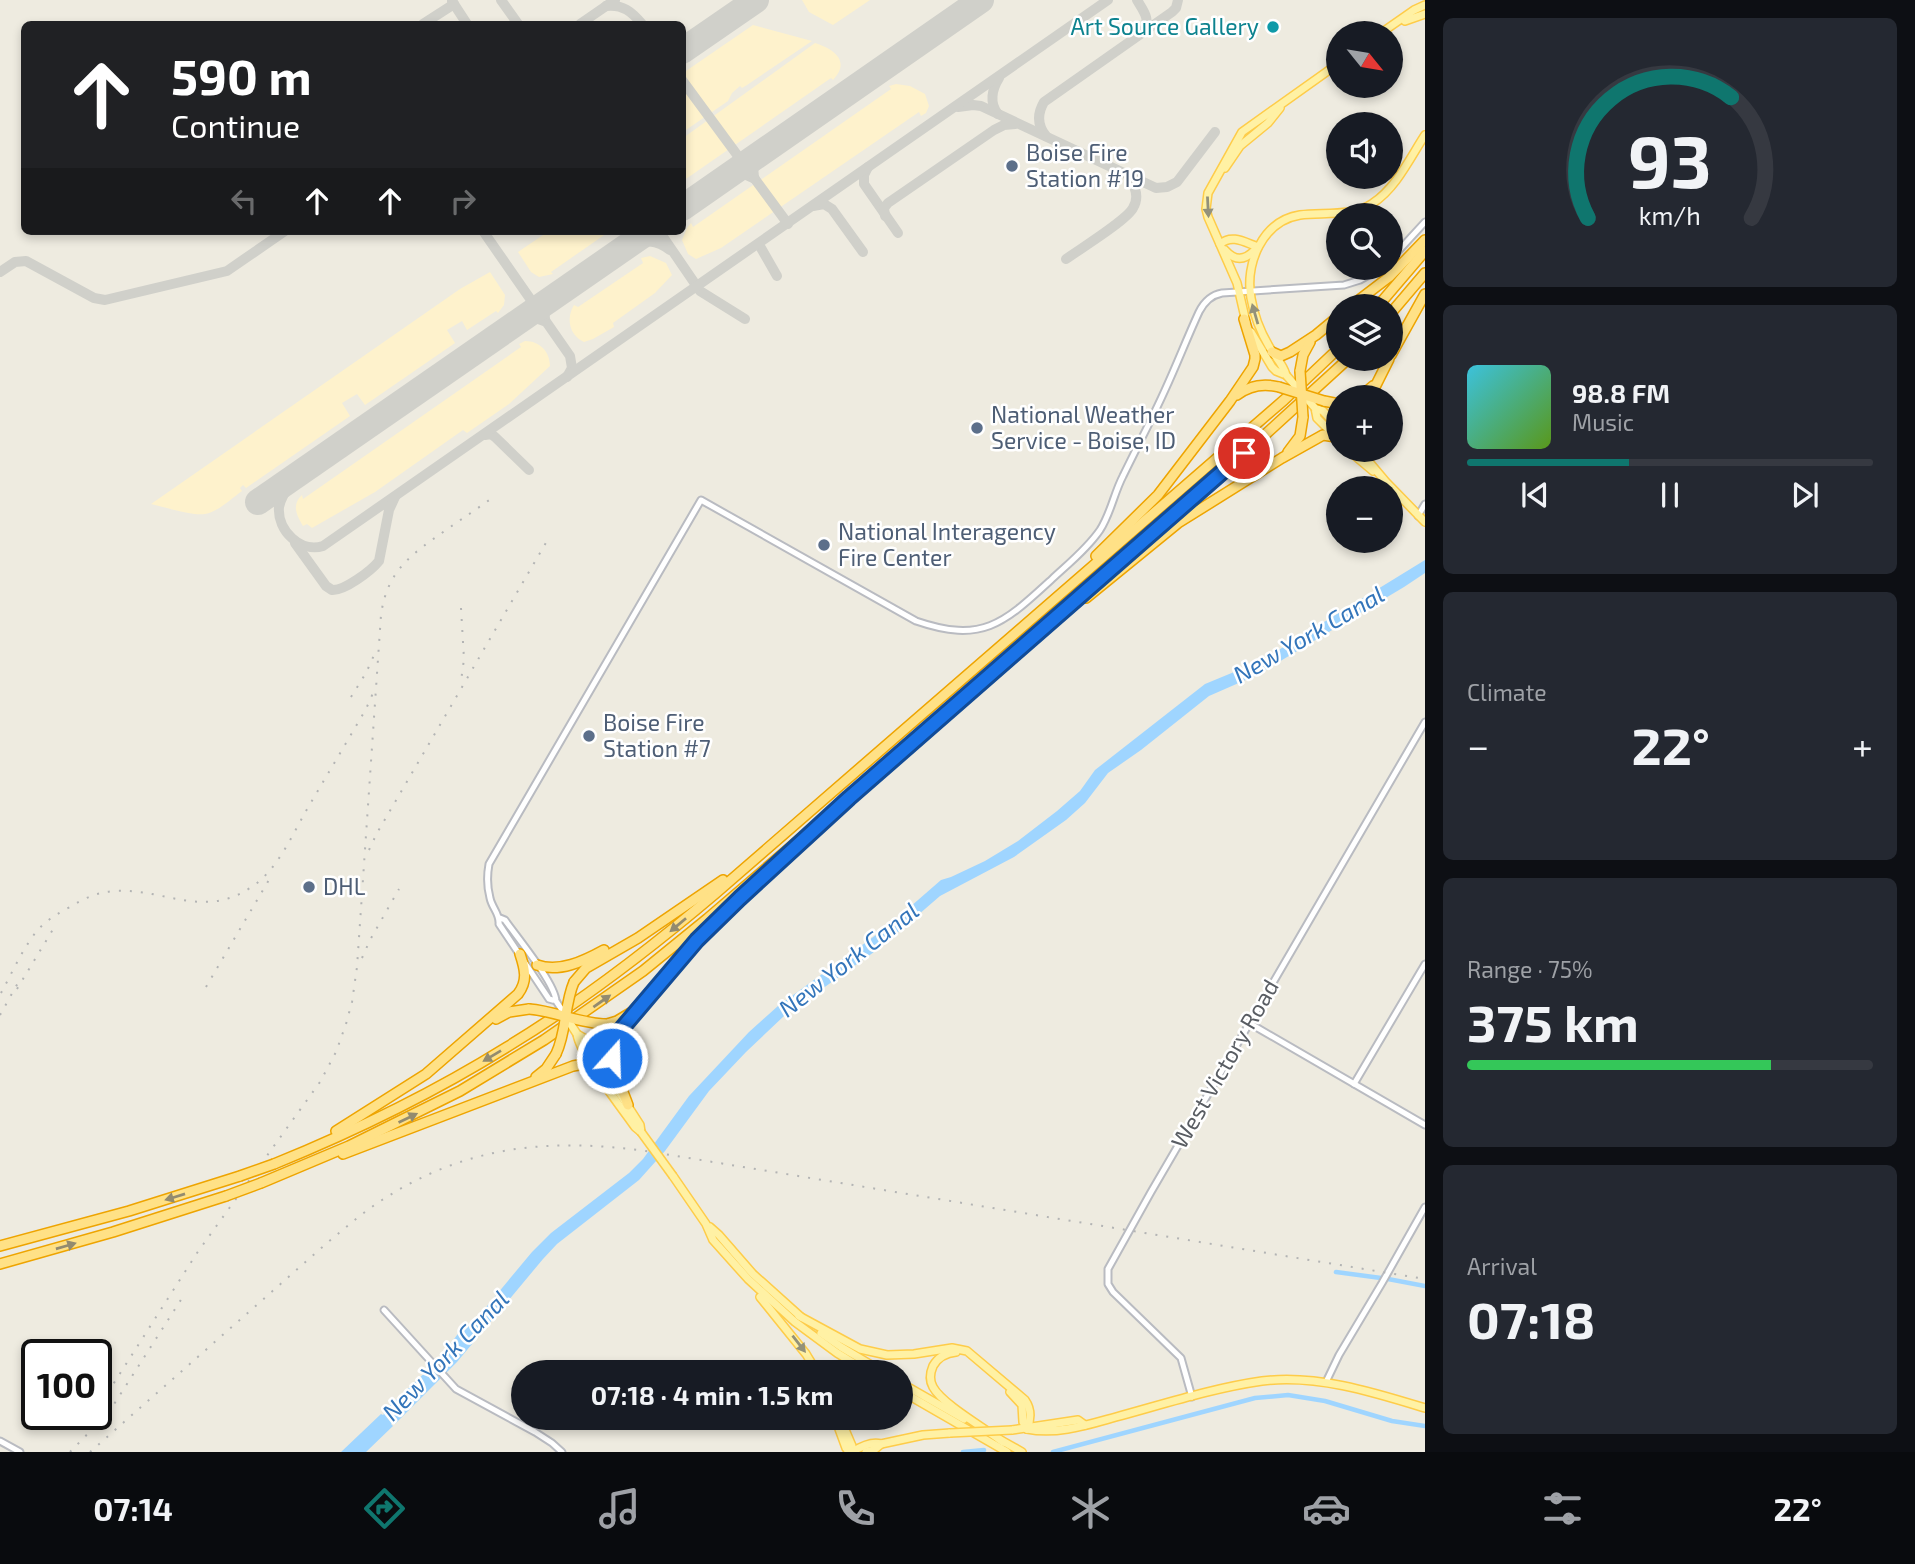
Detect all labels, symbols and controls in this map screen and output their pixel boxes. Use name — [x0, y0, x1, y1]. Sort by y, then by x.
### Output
place label: Art Source Gallery — [1071, 12, 1259, 40]
marker: Art Source Gallery — [1265, 19, 1281, 35]
north arrow — [1326, 21, 1404, 98]
map controls — [1326, 21, 1403, 553]
text: 590 m — [171, 46, 312, 105]
icon: ahead — [56, 49, 147, 140]
text: Continue — [171, 106, 300, 144]
button: sound — [1326, 112, 1403, 189]
text: 93 — [1628, 116, 1712, 204]
place label: Boise Fire Station #19 — [1026, 138, 1144, 192]
marker: Boise Fire Station #19 — [1004, 158, 1020, 174]
icon: left — [225, 182, 263, 220]
icon: ahead — [298, 182, 336, 220]
icon: ahead — [371, 182, 409, 220]
icon: right — [444, 182, 482, 220]
one-way arrow — [1203, 196, 1214, 218]
text: km/h — [1639, 200, 1701, 230]
button: search — [1326, 203, 1403, 280]
button: layers — [1326, 294, 1403, 371]
one-way arrow — [1250, 303, 1260, 324]
text: 98.8 FM — [1572, 377, 1670, 408]
button: + — [1326, 385, 1403, 462]
place label: National Weather Service - Boise, ID — [991, 400, 1176, 454]
text: Music — [1572, 408, 1634, 436]
marker: National Weather Service - Boise, ID — [969, 420, 985, 436]
pin — [1214, 423, 1274, 483]
icon: arrive — [1225, 434, 1263, 472]
button: − — [1326, 476, 1403, 553]
icon: previous — [1516, 476, 1554, 514]
icon: pause — [1651, 476, 1689, 514]
icon: next — [1786, 476, 1824, 514]
place label: National Interagency Fire Center — [838, 517, 1056, 571]
marker: National Interagency Fire Center — [816, 537, 832, 553]
water label: New York Canal — [1228, 579, 1389, 689]
text: Climate — [1467, 678, 1547, 706]
place label: Boise Fire Station #7 — [603, 708, 711, 762]
text: 22° — [1631, 713, 1710, 775]
text: − — [1467, 722, 1489, 768]
text: + — [1852, 722, 1873, 768]
marker: Boise Fire Station #7 — [581, 728, 597, 744]
place label: DHL — [323, 872, 366, 900]
marker: DHL — [301, 879, 317, 895]
water label: New York Canal — [772, 895, 924, 1022]
one-way arrow — [669, 917, 686, 932]
text: Range · 75% — [1467, 955, 1593, 983]
street label: West Victory Road — [1164, 974, 1284, 1153]
text: 375 km — [1467, 990, 1639, 1052]
one-way arrow — [593, 994, 611, 1008]
position arrow — [575, 1021, 649, 1095]
one-way arrow — [483, 1050, 502, 1063]
one-way arrow — [398, 1112, 418, 1123]
one-way arrow — [164, 1193, 185, 1203]
one-way arrow — [55, 1240, 76, 1250]
text: Arrival — [1467, 1252, 1537, 1280]
water label: New York Canal — [376, 1284, 514, 1426]
text: 07:18 — [1467, 1287, 1596, 1349]
one-way arrow — [791, 1335, 805, 1353]
speed limit sign: 100 — [21, 1339, 112, 1430]
text: 07:18 · 4 min · 1.5 km — [591, 1379, 833, 1410]
icon: directions — [360, 1484, 409, 1533]
icon: music — [595, 1484, 644, 1533]
icon: phone — [831, 1484, 880, 1533]
icon: climate — [1066, 1484, 1115, 1533]
icon: car — [1302, 1484, 1351, 1533]
icon: filters — [1538, 1484, 1587, 1533]
text: 07:14 — [93, 1489, 173, 1527]
text: 22° — [1773, 1489, 1822, 1527]

